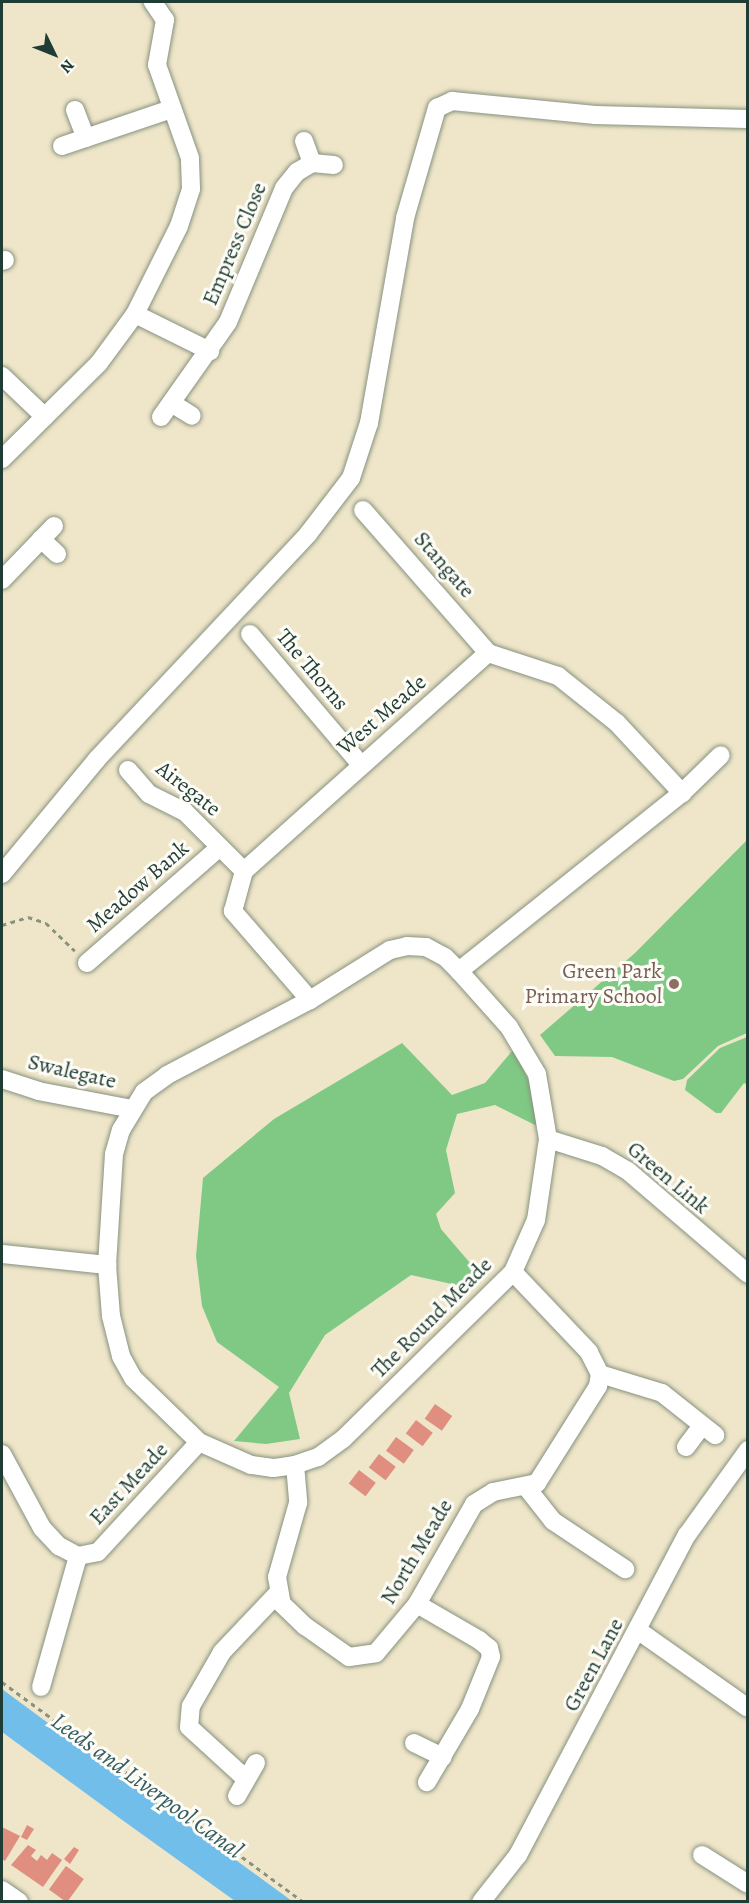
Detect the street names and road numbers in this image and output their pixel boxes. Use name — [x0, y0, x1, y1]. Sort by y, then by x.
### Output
street label: Empress Close — [197, 178, 273, 310]
street label: Stangate — [408, 526, 480, 604]
street label: The Thorns — [270, 624, 354, 716]
street label: West Meade — [332, 669, 432, 761]
street label: Airegate — [150, 756, 226, 822]
street label: Meadow Bank — [81, 835, 195, 939]
street label: Swalegate — [25, 1049, 119, 1095]
street label: Green Link — [622, 1136, 714, 1220]
street label: The Round Meade — [366, 1252, 498, 1384]
street label: East Meade — [84, 1437, 174, 1531]
street label: North Meade — [375, 1495, 459, 1609]
street label: Green Lane — [558, 1614, 630, 1716]

